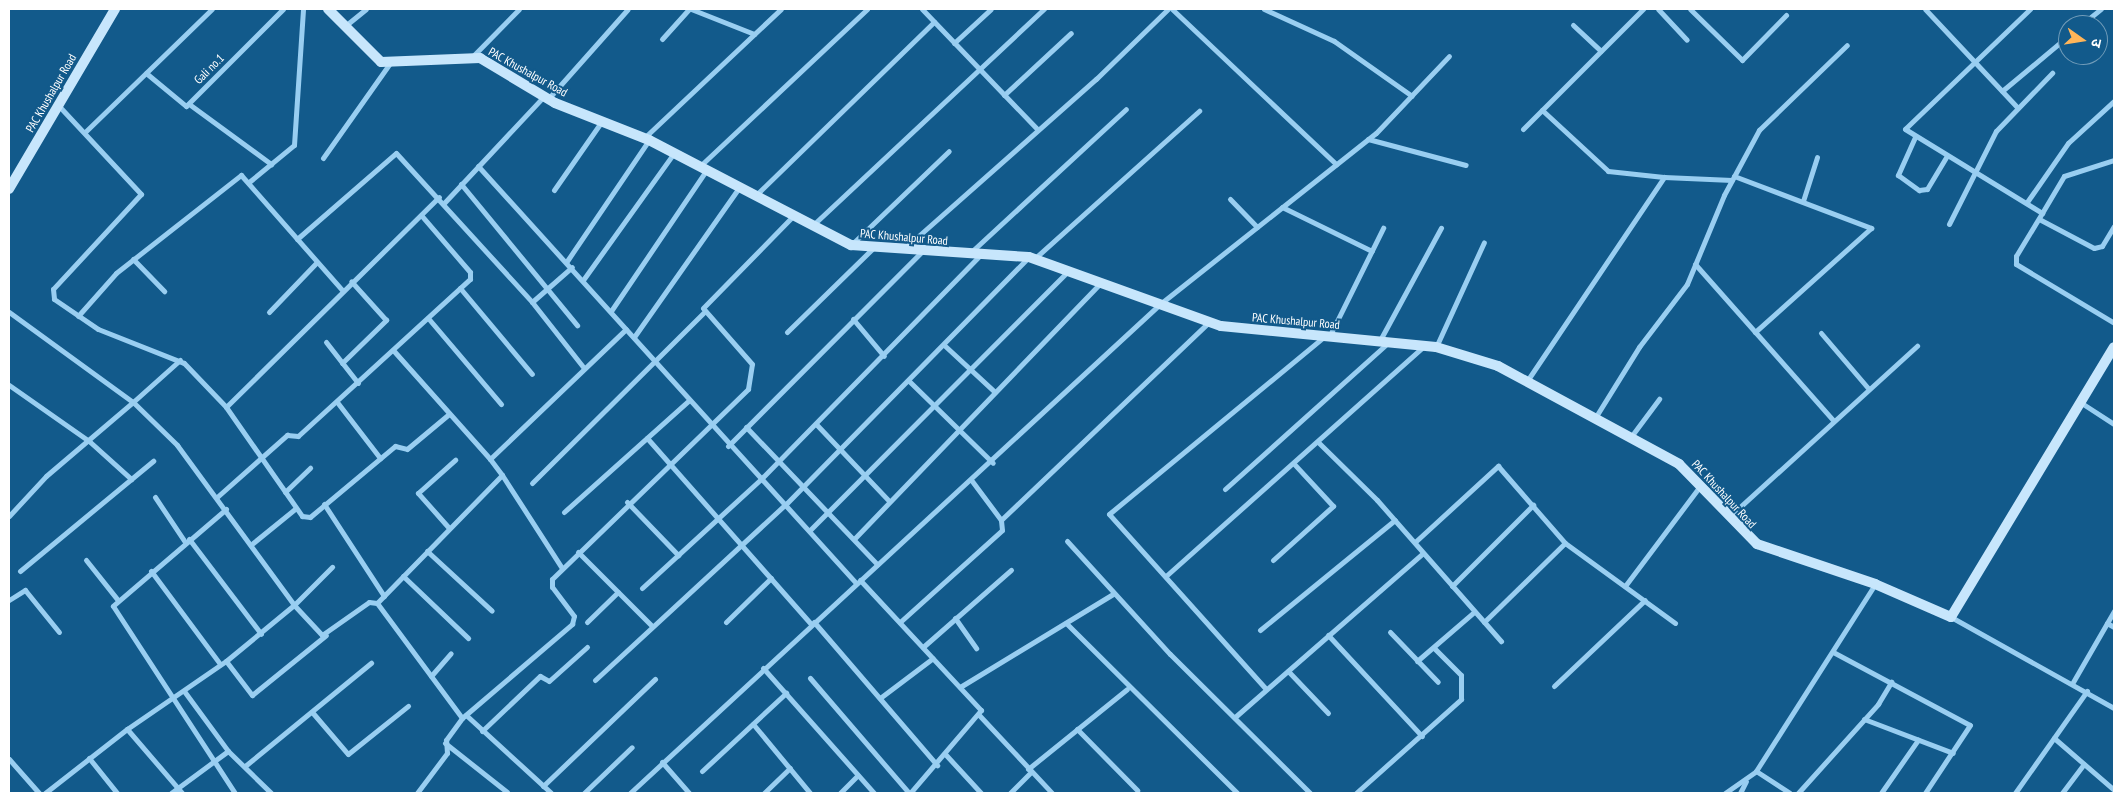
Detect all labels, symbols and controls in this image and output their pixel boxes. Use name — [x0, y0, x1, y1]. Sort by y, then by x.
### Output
north arrow — [2058, 15, 2108, 65]
text: उ — [2087, 37, 2106, 49]
street label: PAC Khushalpur Road — [486, 44, 570, 100]
street label: PAC Khushalpur Road — [23, 51, 79, 135]
street label: Gali no.1 — [191, 51, 227, 87]
street label: PAC Khushalpur Road — [859, 226, 949, 248]
street label: PAC Khushalpur Road — [1251, 310, 1341, 332]
street label: PAC Khushalpur Road — [1689, 457, 1759, 531]

